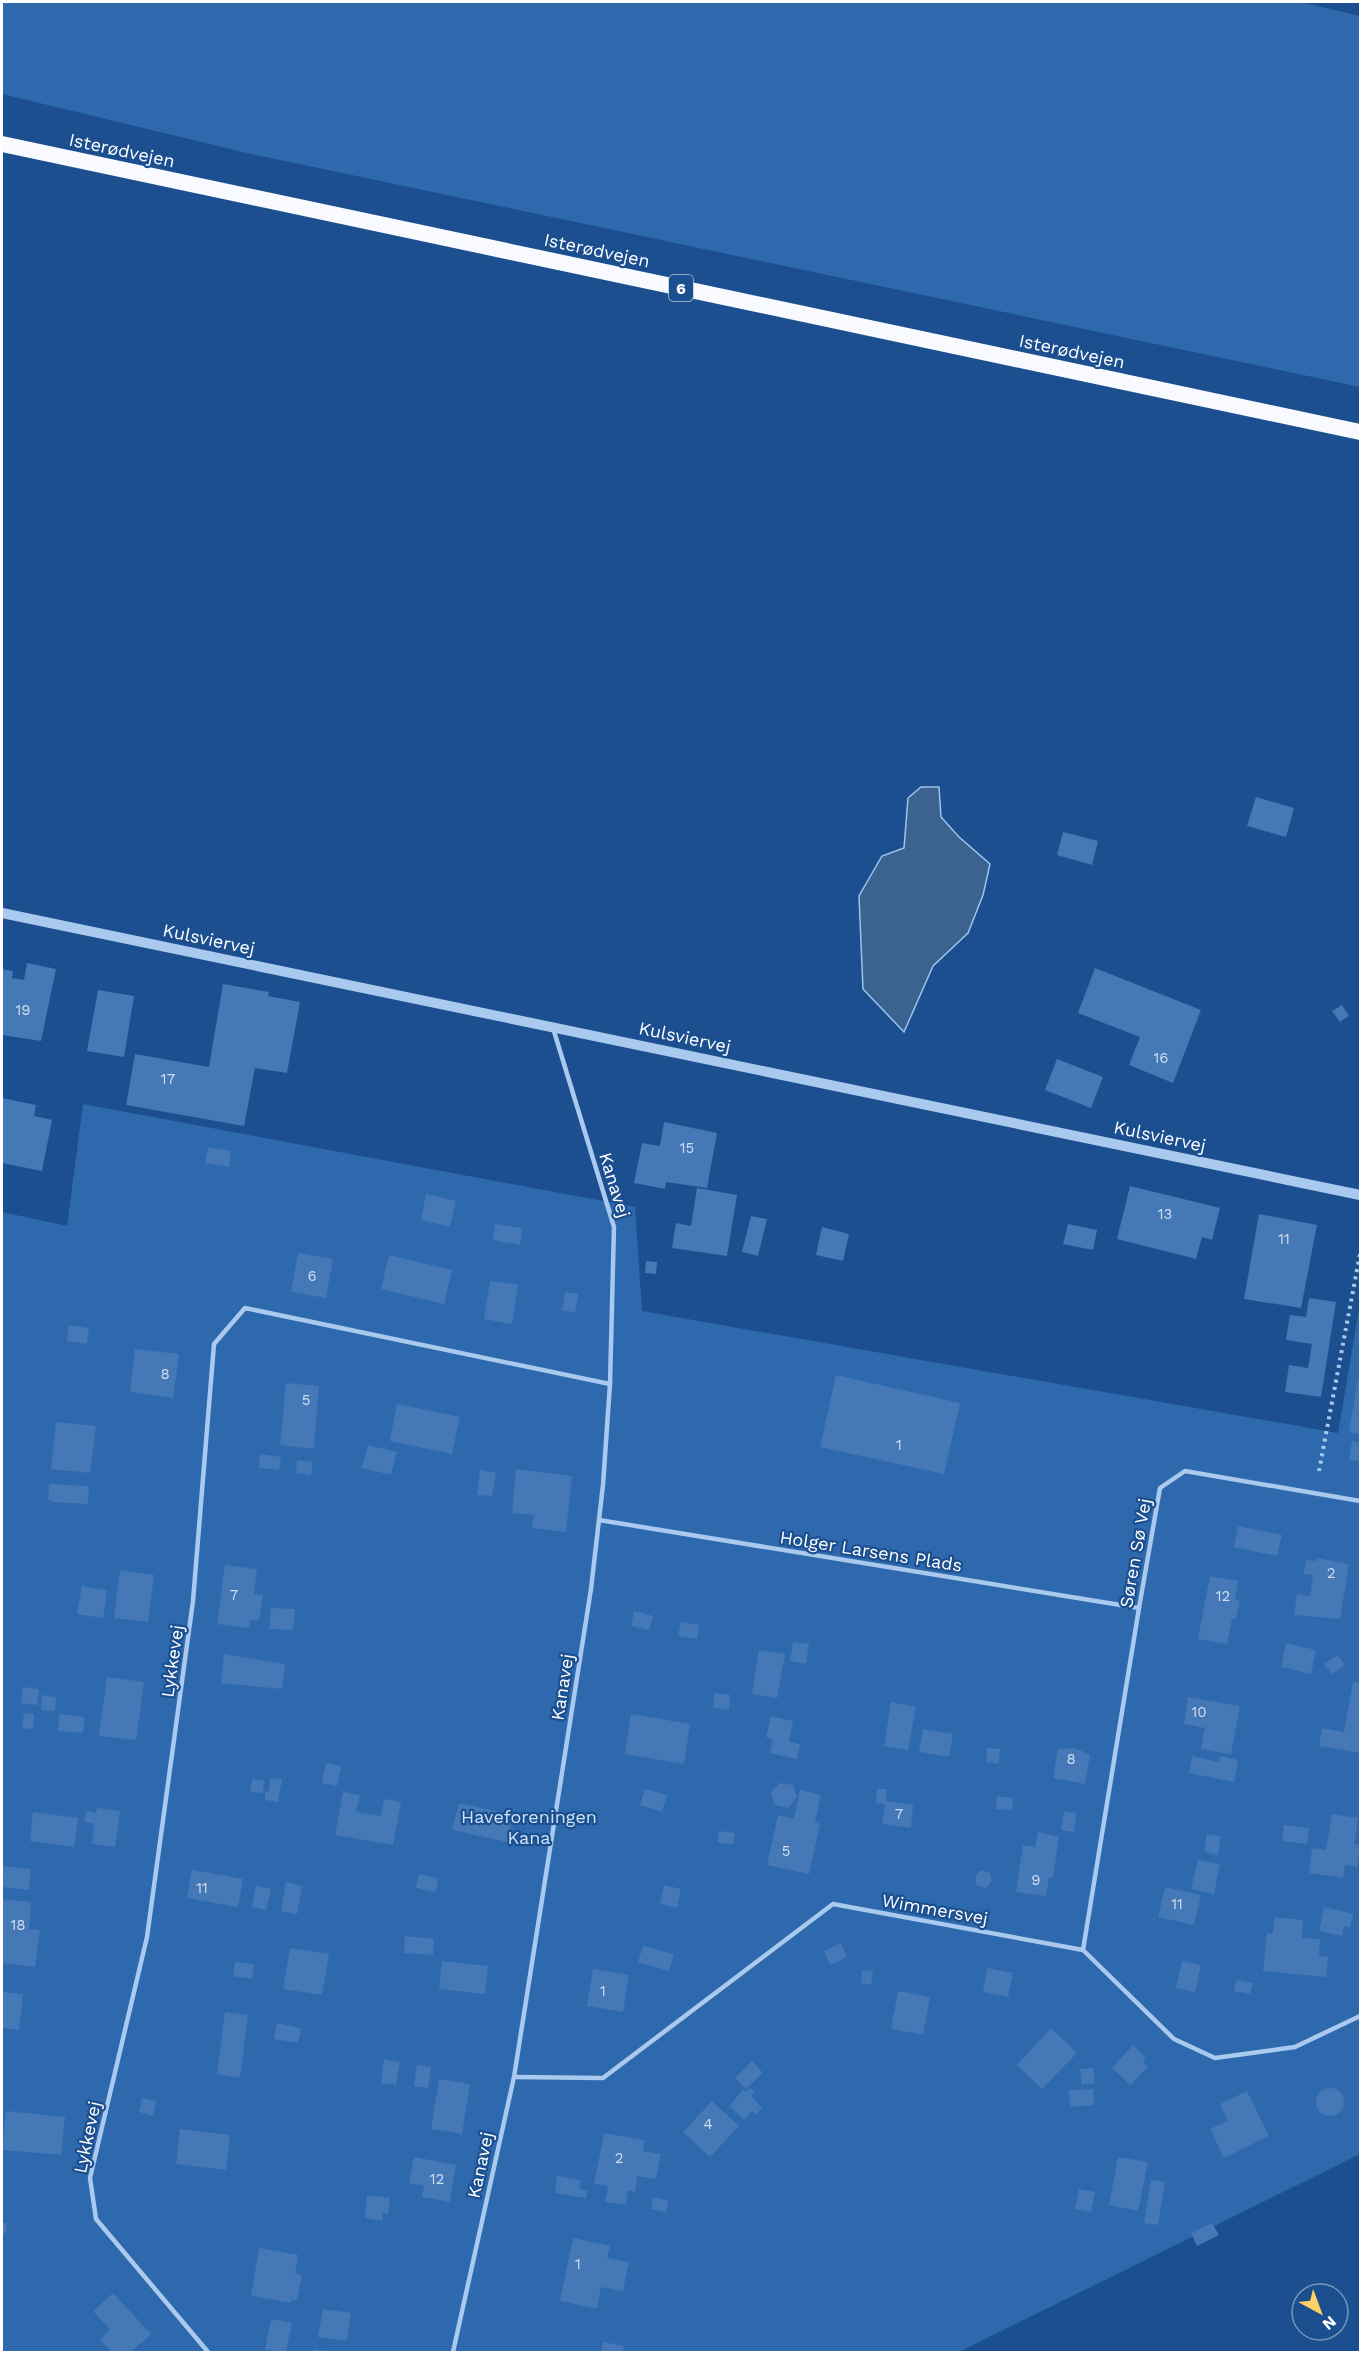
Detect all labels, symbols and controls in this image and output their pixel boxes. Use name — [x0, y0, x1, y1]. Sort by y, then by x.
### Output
street label: Isterødvejen — [67, 129, 177, 171]
street label: Isterødvejen — [542, 229, 652, 271]
road number: 6 — [669, 275, 693, 301]
street label: Isterødvejen — [1017, 330, 1127, 372]
street label: Kulsviervej — [161, 919, 257, 959]
house number: 19 — [15, 1001, 31, 1019]
street label: Kulsviervej — [637, 1017, 733, 1057]
house number: 16 — [1154, 1049, 1168, 1067]
house number: 17 — [161, 1070, 175, 1088]
street label: Kulsviervej — [1112, 1116, 1208, 1156]
house number: 15 — [680, 1139, 694, 1157]
street label: Kanavej — [595, 1150, 635, 1220]
house number: 13 — [1158, 1205, 1172, 1223]
house number: 11 — [1278, 1230, 1290, 1248]
house number: 6 — [307, 1267, 317, 1285]
house number: 8 — [160, 1365, 170, 1383]
house number: 5 — [302, 1391, 310, 1409]
house number: 1 — [896, 1436, 902, 1454]
street label: Søren Sø Vej — [1115, 1497, 1155, 1609]
street label: Holger Larsens Plads — [778, 1526, 964, 1576]
house number: 2 — [1327, 1564, 1335, 1582]
house number: 7 — [230, 1586, 238, 1604]
house number: 12 — [1216, 1587, 1230, 1605]
street label: Lykkevej — [157, 1623, 187, 1699]
street label: Kanavej — [546, 1652, 578, 1722]
house number: 10 — [1191, 1703, 1207, 1721]
house number: 8 — [1066, 1750, 1076, 1768]
house number: 7 — [895, 1805, 903, 1823]
park label: Haveforeningen Kana — [461, 1806, 597, 1848]
house number: 5 — [782, 1842, 790, 1860]
house number: 9 — [1031, 1871, 1041, 1889]
house number: 11 — [196, 1879, 208, 1897]
street label: Wimmersvej — [880, 1889, 990, 1929]
house number: 11 — [1171, 1895, 1183, 1913]
house number: 18 — [10, 1916, 26, 1934]
house number: 1 — [600, 1982, 606, 2000]
street label: Lykkevej — [69, 2099, 105, 2175]
house number: 4 — [703, 2115, 713, 2133]
street label: Kanavej — [463, 2130, 497, 2200]
house number: 2 — [615, 2149, 623, 2167]
house number: 12 — [430, 2170, 444, 2188]
house number: 1 — [575, 2255, 581, 2273]
north arrow — [1290, 2282, 1350, 2342]
text: N — [1319, 2312, 1340, 2334]

